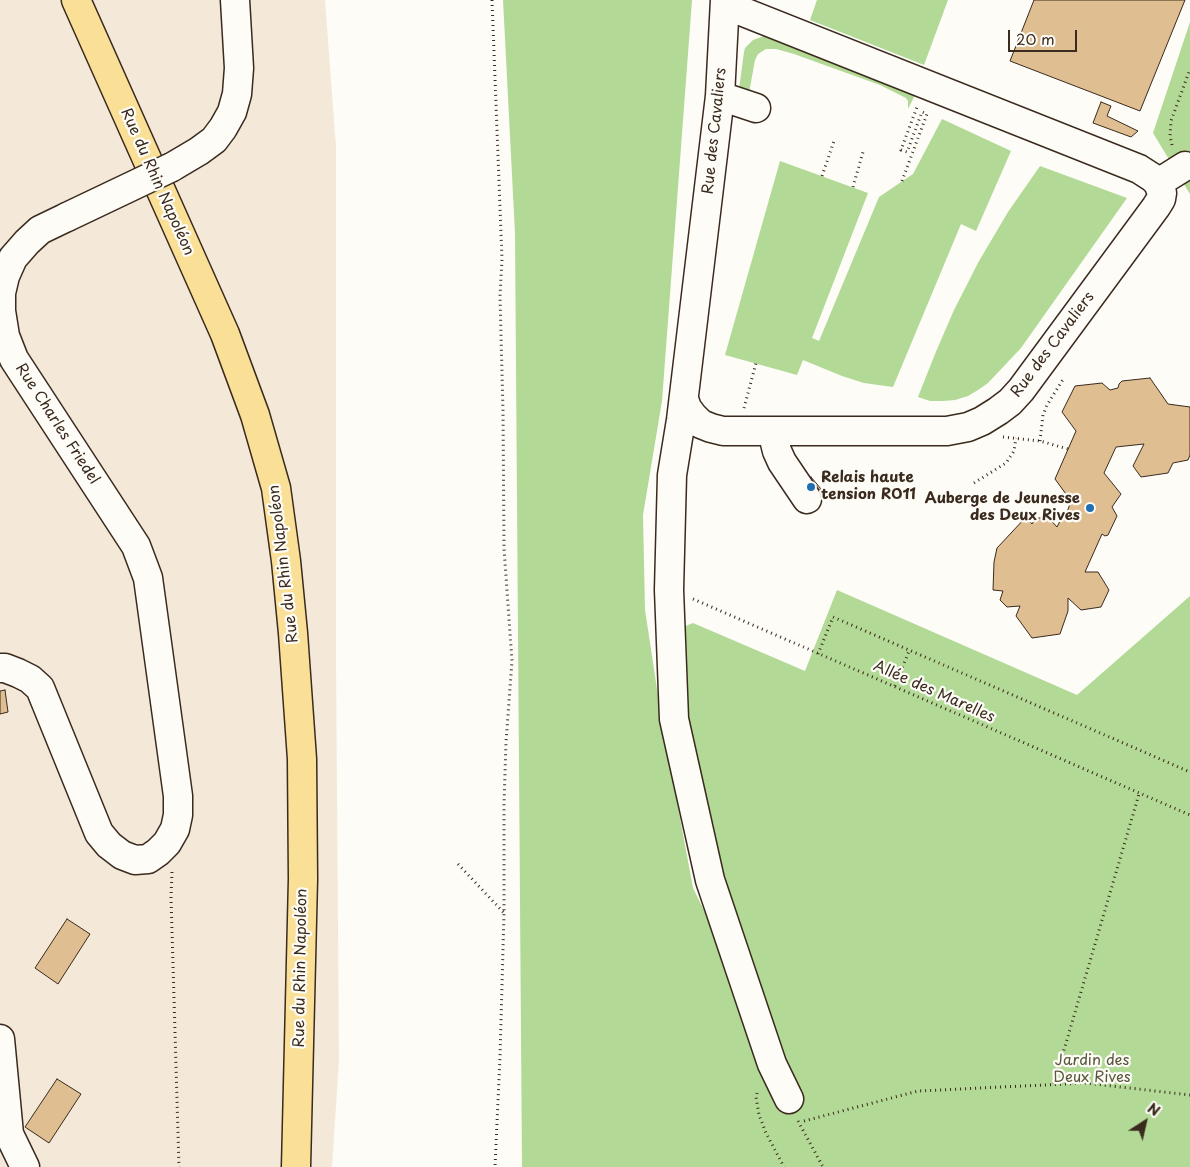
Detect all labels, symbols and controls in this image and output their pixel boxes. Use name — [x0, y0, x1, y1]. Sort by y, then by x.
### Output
scale bar — [1010, 20, 1079, 52]
text: 20 m — [1016, 27, 1055, 50]
street label: Rue des Cavaliers — [699, 67, 731, 195]
street label: Rue du Rhin Napoléon — [116, 106, 198, 258]
street label: Rue des Cavaliers — [1007, 289, 1099, 401]
street label: Rue Charles Friedel — [11, 360, 103, 488]
place label: Relais haute tension R011 — [821, 469, 916, 504]
marker: Relais haute tension R011 — [805, 481, 817, 493]
street label: Rue du Rhin Napoléon — [265, 484, 303, 644]
place label: Auberge de Jeunesse des Deux Rives — [925, 490, 1080, 525]
marker: Auberge de Jeunesse des Deux Rives — [1084, 502, 1096, 514]
street label: Allée des Marelles — [871, 657, 997, 727]
street label: Rue du Rhin Napoléon — [291, 888, 311, 1048]
park label: Jardin des Deux Rives — [1053, 1052, 1131, 1087]
north arrow — [1120, 1097, 1170, 1147]
text: N — [1143, 1098, 1164, 1121]

